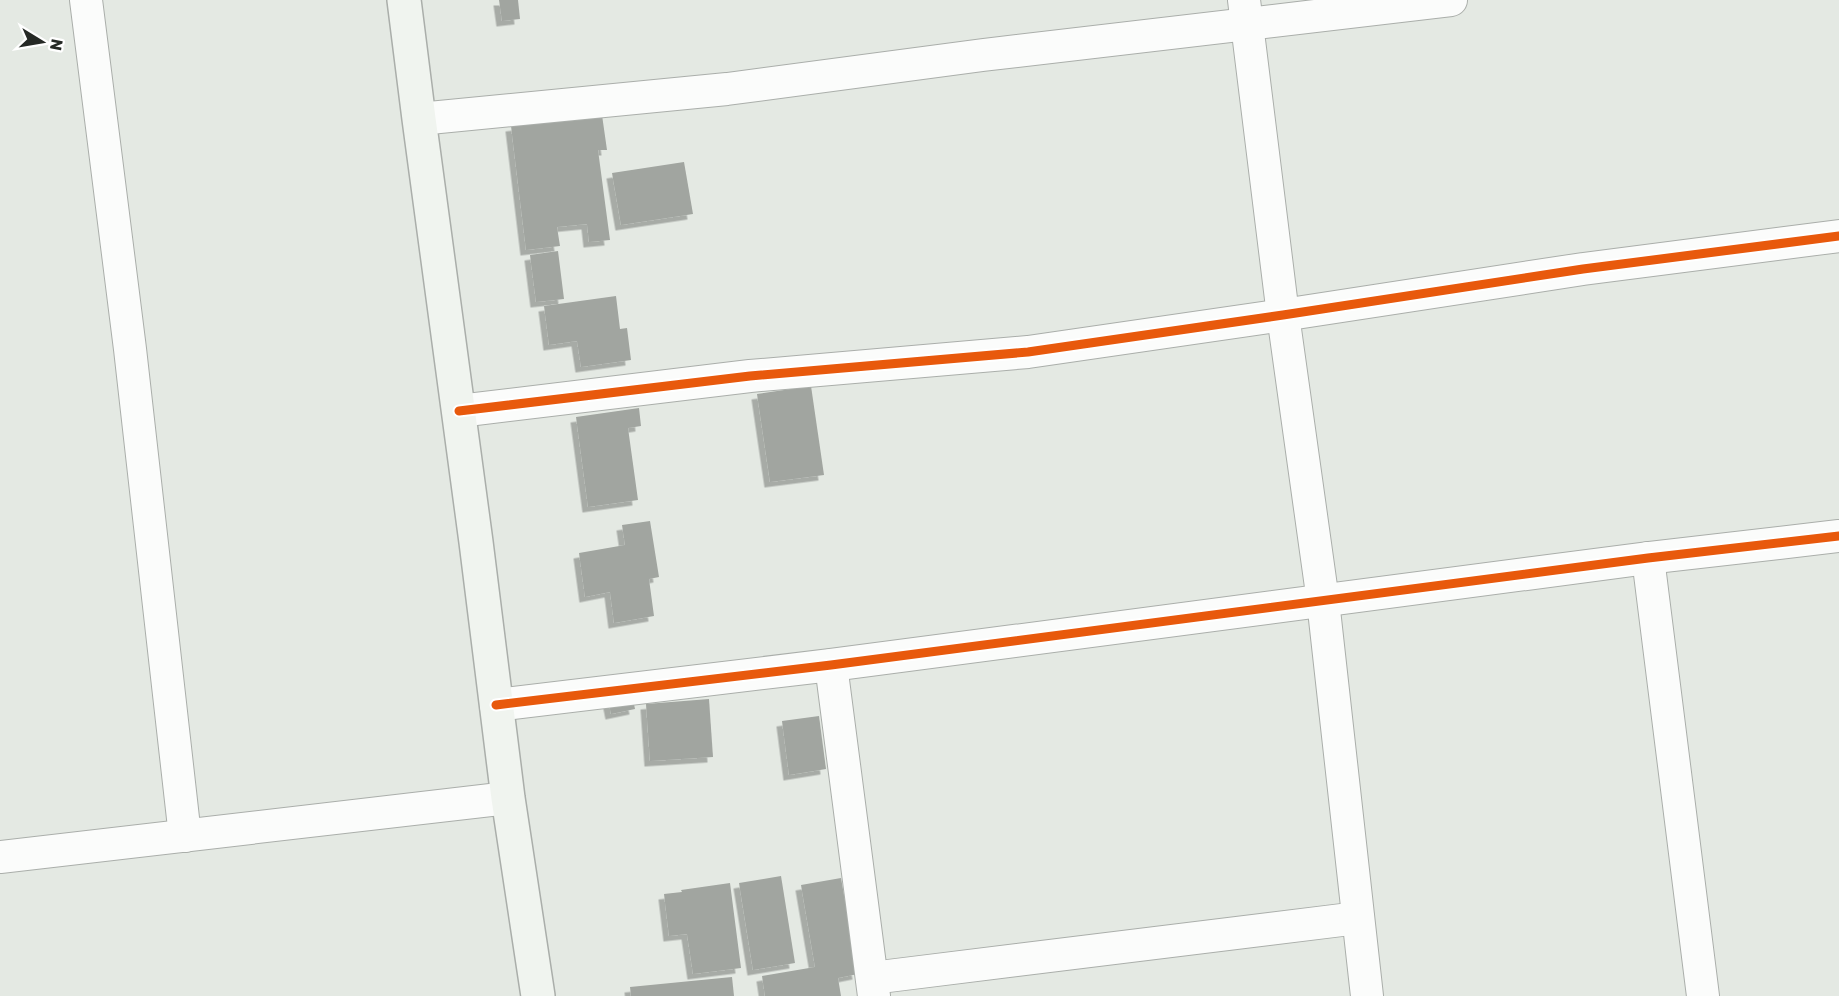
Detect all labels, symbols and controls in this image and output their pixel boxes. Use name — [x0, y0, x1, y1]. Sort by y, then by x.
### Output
north arrow — [12, 12, 72, 72]
text: N — [46, 37, 67, 52]

